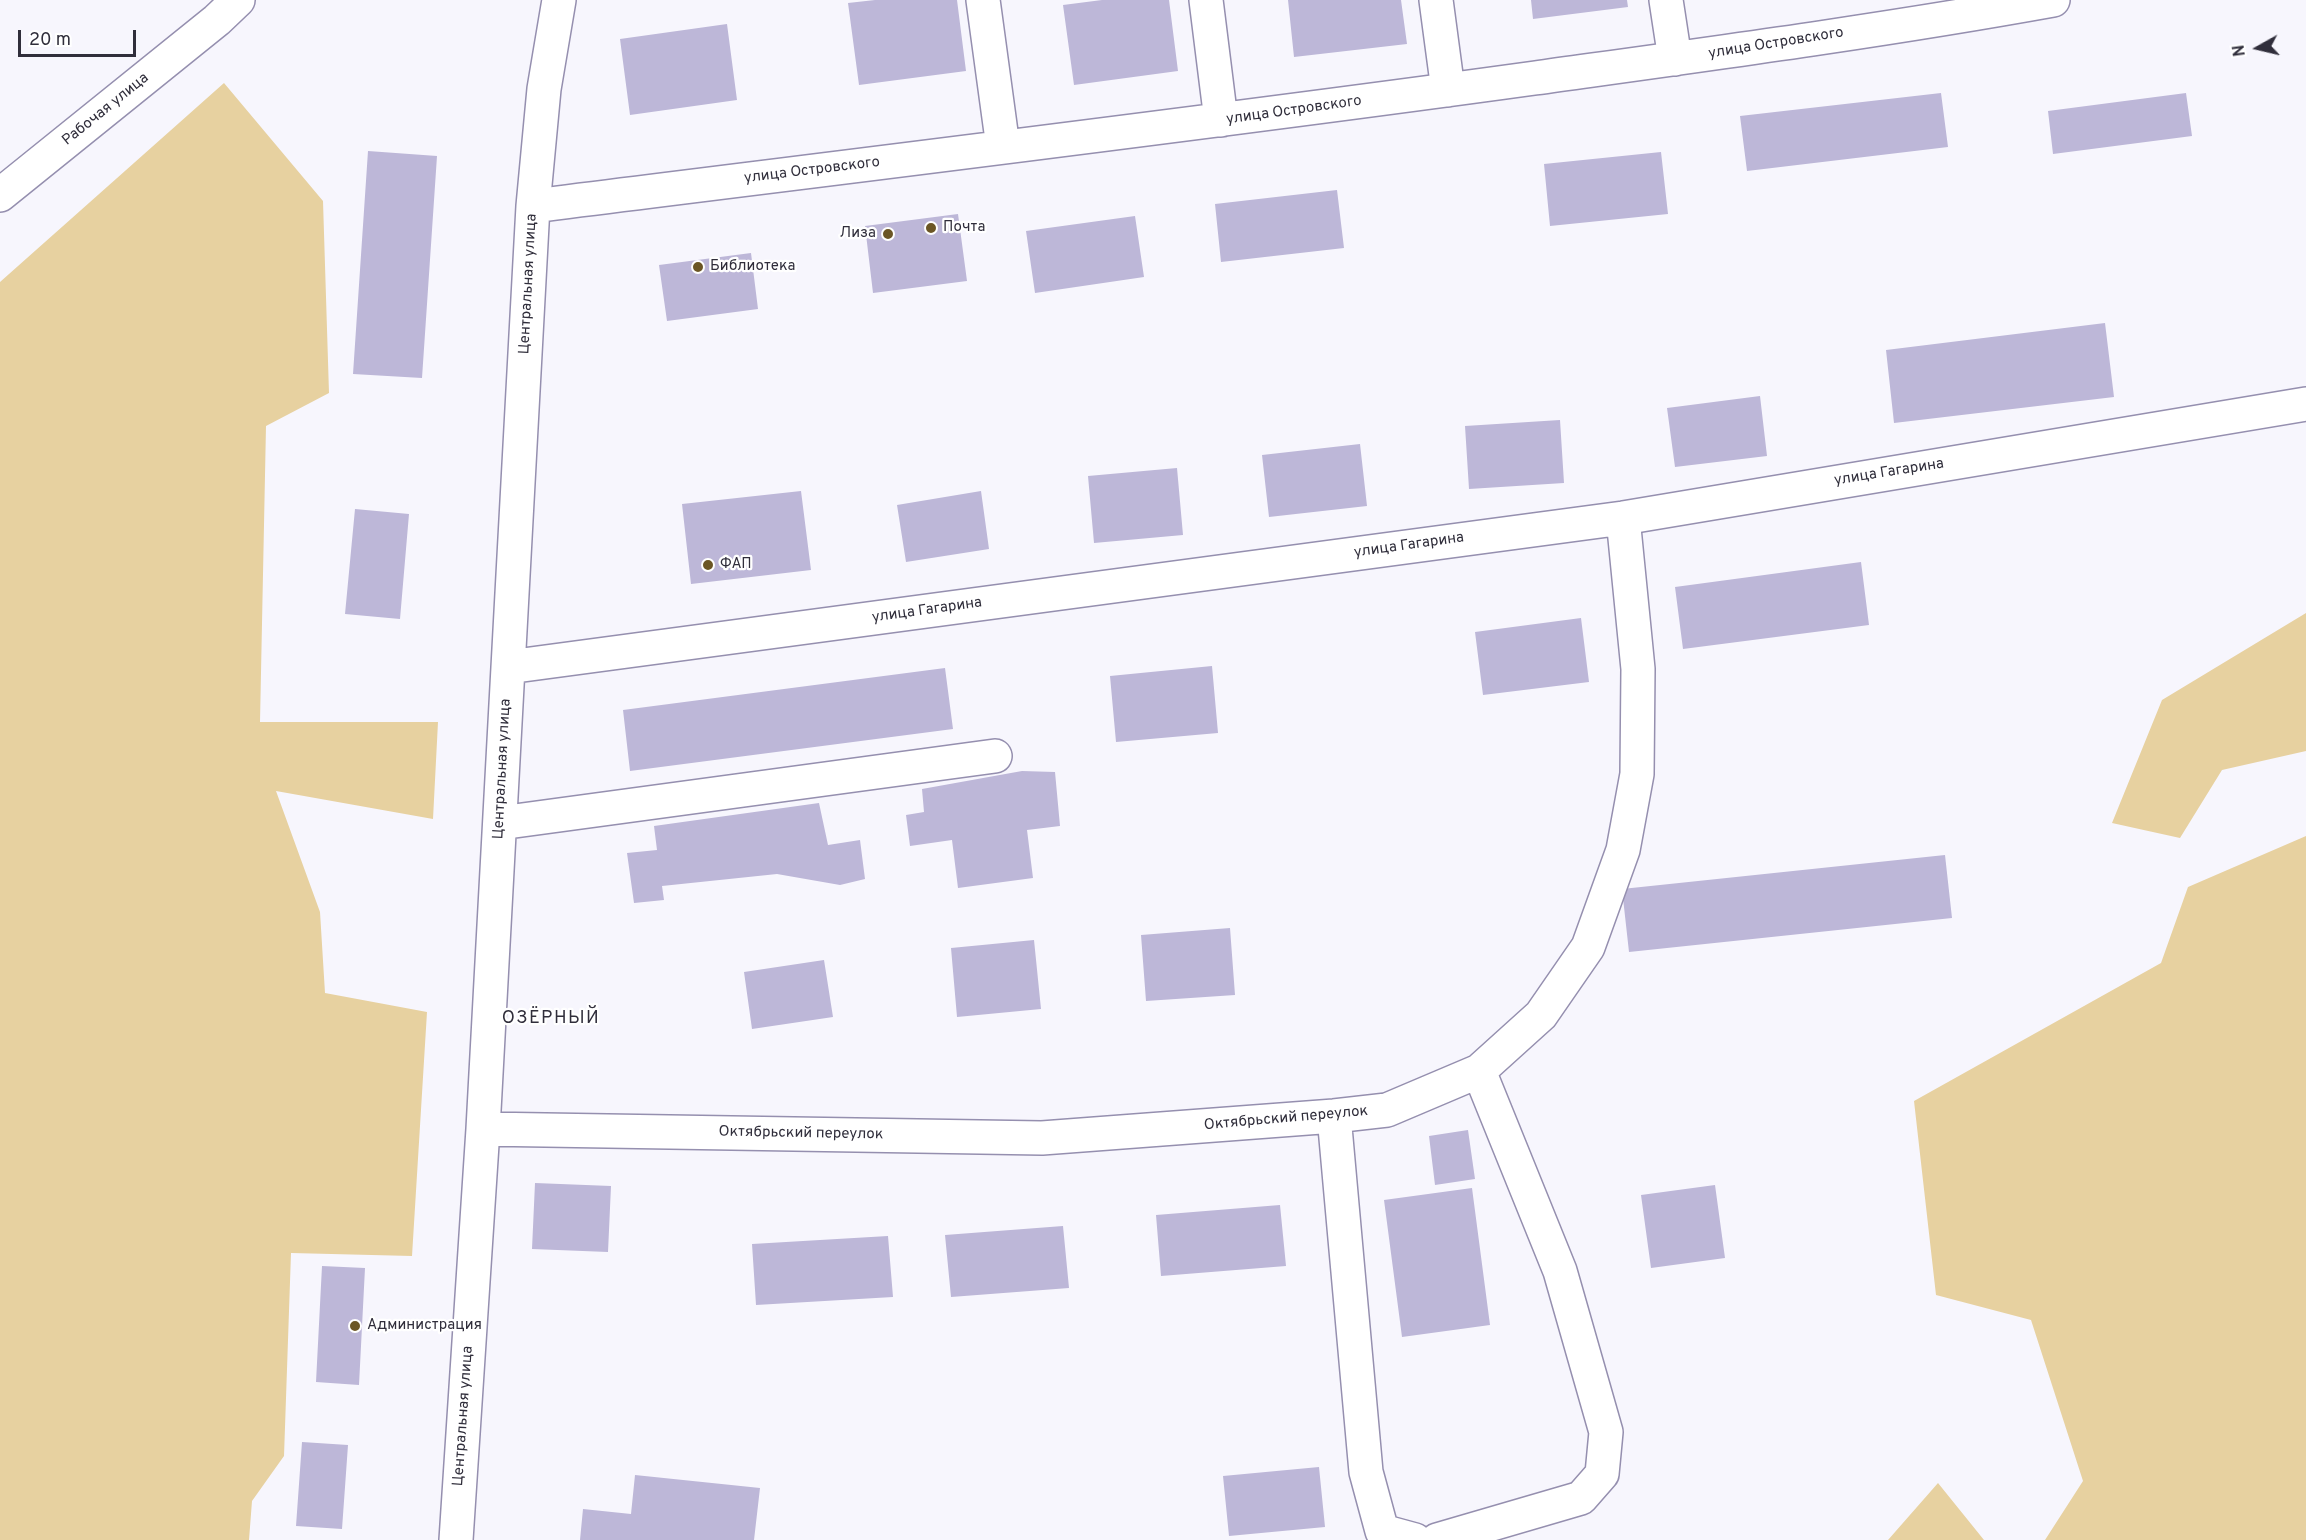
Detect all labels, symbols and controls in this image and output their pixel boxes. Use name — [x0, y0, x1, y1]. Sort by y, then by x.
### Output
scale bar — [21, 18, 140, 56]
north arrow — [2228, 18, 2288, 78]
street label: улица Островского — [1707, 24, 1845, 64]
text: 20 m — [29, 29, 71, 52]
text: N — [2229, 43, 2251, 58]
street label: Рабочая улица — [59, 70, 153, 150]
street label: улица Островского — [1225, 93, 1363, 129]
street label: улица Островского — [743, 154, 881, 188]
street label: Центральная улица — [516, 213, 542, 355]
place label: Почта — [943, 219, 985, 237]
marker: Почта — [924, 221, 938, 235]
place label: Лиза — [840, 225, 876, 243]
marker: Лиза — [881, 227, 895, 241]
place label: Библиотека — [710, 258, 795, 276]
marker: Библиотека — [691, 260, 705, 274]
street label: улица Гагарина — [1833, 455, 1945, 491]
street label: улица Гагарина — [1353, 529, 1465, 563]
place label: ФАП — [720, 556, 752, 574]
marker: ФАП — [701, 558, 715, 572]
street label: улица Гагарина — [871, 594, 983, 628]
street label: Центральная улица — [490, 698, 516, 840]
district label: ОЗЁРНЫЙ — [502, 1008, 600, 1030]
street label: Октябрьский переулок — [1203, 1103, 1369, 1135]
street label: Октябрьский переулок — [718, 1124, 884, 1144]
place label: Администрация — [367, 1317, 482, 1335]
marker: Администрация — [348, 1319, 362, 1333]
street label: Центральная улица — [450, 1345, 478, 1487]

